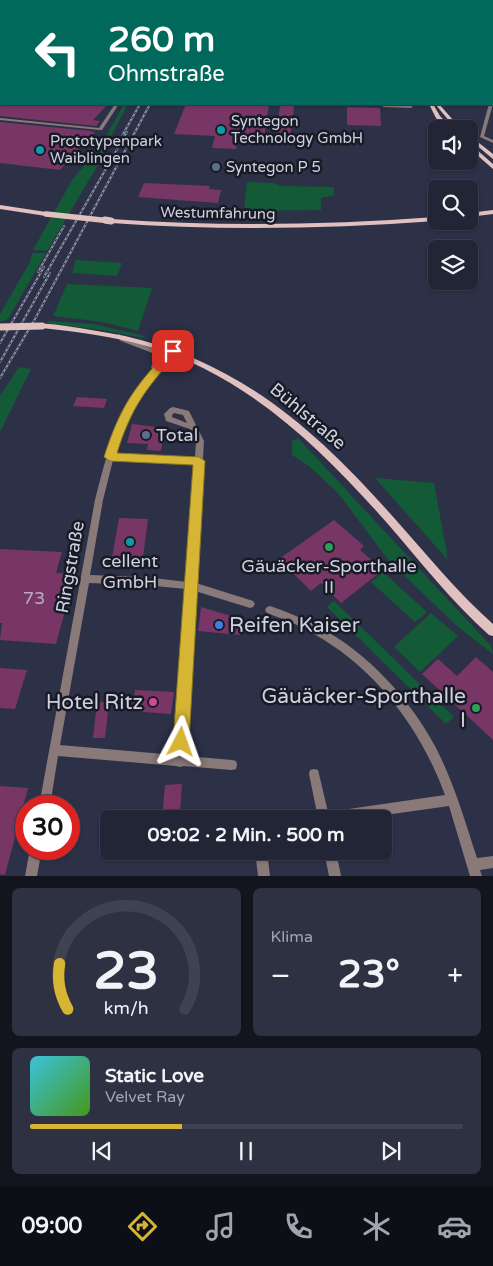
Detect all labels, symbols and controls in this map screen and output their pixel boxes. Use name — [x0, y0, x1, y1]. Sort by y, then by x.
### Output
text: 260 m — [108, 19, 215, 61]
icon: left — [25, 20, 90, 85]
text: Ohmstraße — [108, 61, 225, 87]
place label: Syntegon Technology GmbH — [231, 112, 363, 147]
map controls — [428, 120, 478, 290]
button: sound — [428, 120, 478, 170]
marker: Syntegon Technology GmbH — [215, 124, 227, 136]
place label: Prototypenpark Waiblingen — [50, 132, 162, 167]
marker: Prototypenpark Waiblingen — [34, 144, 46, 156]
place label: Syntegon P 5 — [226, 158, 321, 176]
marker: Syntegon P 5 — [210, 161, 222, 173]
button: search — [428, 180, 478, 230]
street label: Westumfahrung — [160, 203, 276, 223]
button: layers — [428, 240, 478, 290]
pin — [152, 330, 194, 372]
icon: arrive — [159, 337, 187, 365]
street label: Bühlstraße — [266, 378, 350, 454]
place label: Total — [156, 424, 198, 446]
marker: Total — [140, 429, 152, 441]
street label: Ringstraße — [51, 519, 89, 615]
marker: cellent GmbH — [124, 536, 136, 548]
marker: Gäuäcker-Sporthalle II — [323, 541, 335, 553]
place label: cellent GmbH — [102, 550, 158, 593]
place label: Gäuäcker-Sporthalle II — [241, 555, 417, 598]
house number: 73 — [23, 587, 45, 609]
place label: Reifen Kaiser — [229, 613, 360, 638]
marker: Reifen Kaiser — [213, 619, 225, 631]
place label: Gäuäcker-Sporthalle I — [261, 684, 466, 733]
place label: Hotel Ritz — [46, 690, 143, 715]
marker: Hotel Ritz — [147, 696, 159, 708]
marker: Gäuäcker-Sporthalle I — [470, 702, 482, 714]
position arrow — [154, 715, 206, 767]
speed limit sign: 30 — [15, 795, 80, 860]
text: 09:02 · 2 Min. · 500 m — [148, 824, 344, 846]
text: Klima — [271, 927, 313, 947]
text: 23 — [94, 940, 159, 1003]
text: 23° — [338, 952, 400, 998]
text: − — [271, 959, 290, 993]
text: + — [447, 959, 463, 993]
text: km/h — [104, 998, 149, 1019]
text: Static Love — [105, 1065, 204, 1087]
text: Velvet Ray — [105, 1087, 185, 1107]
icon: previous — [88, 1137, 116, 1165]
icon: pause — [232, 1137, 260, 1165]
icon: next — [377, 1137, 405, 1165]
icon: directions — [125, 1209, 160, 1244]
icon: music — [203, 1209, 238, 1244]
icon: phone — [281, 1209, 316, 1244]
icon: climate — [359, 1209, 394, 1244]
icon: car — [437, 1209, 472, 1244]
text: 09:00 — [21, 1213, 82, 1239]

